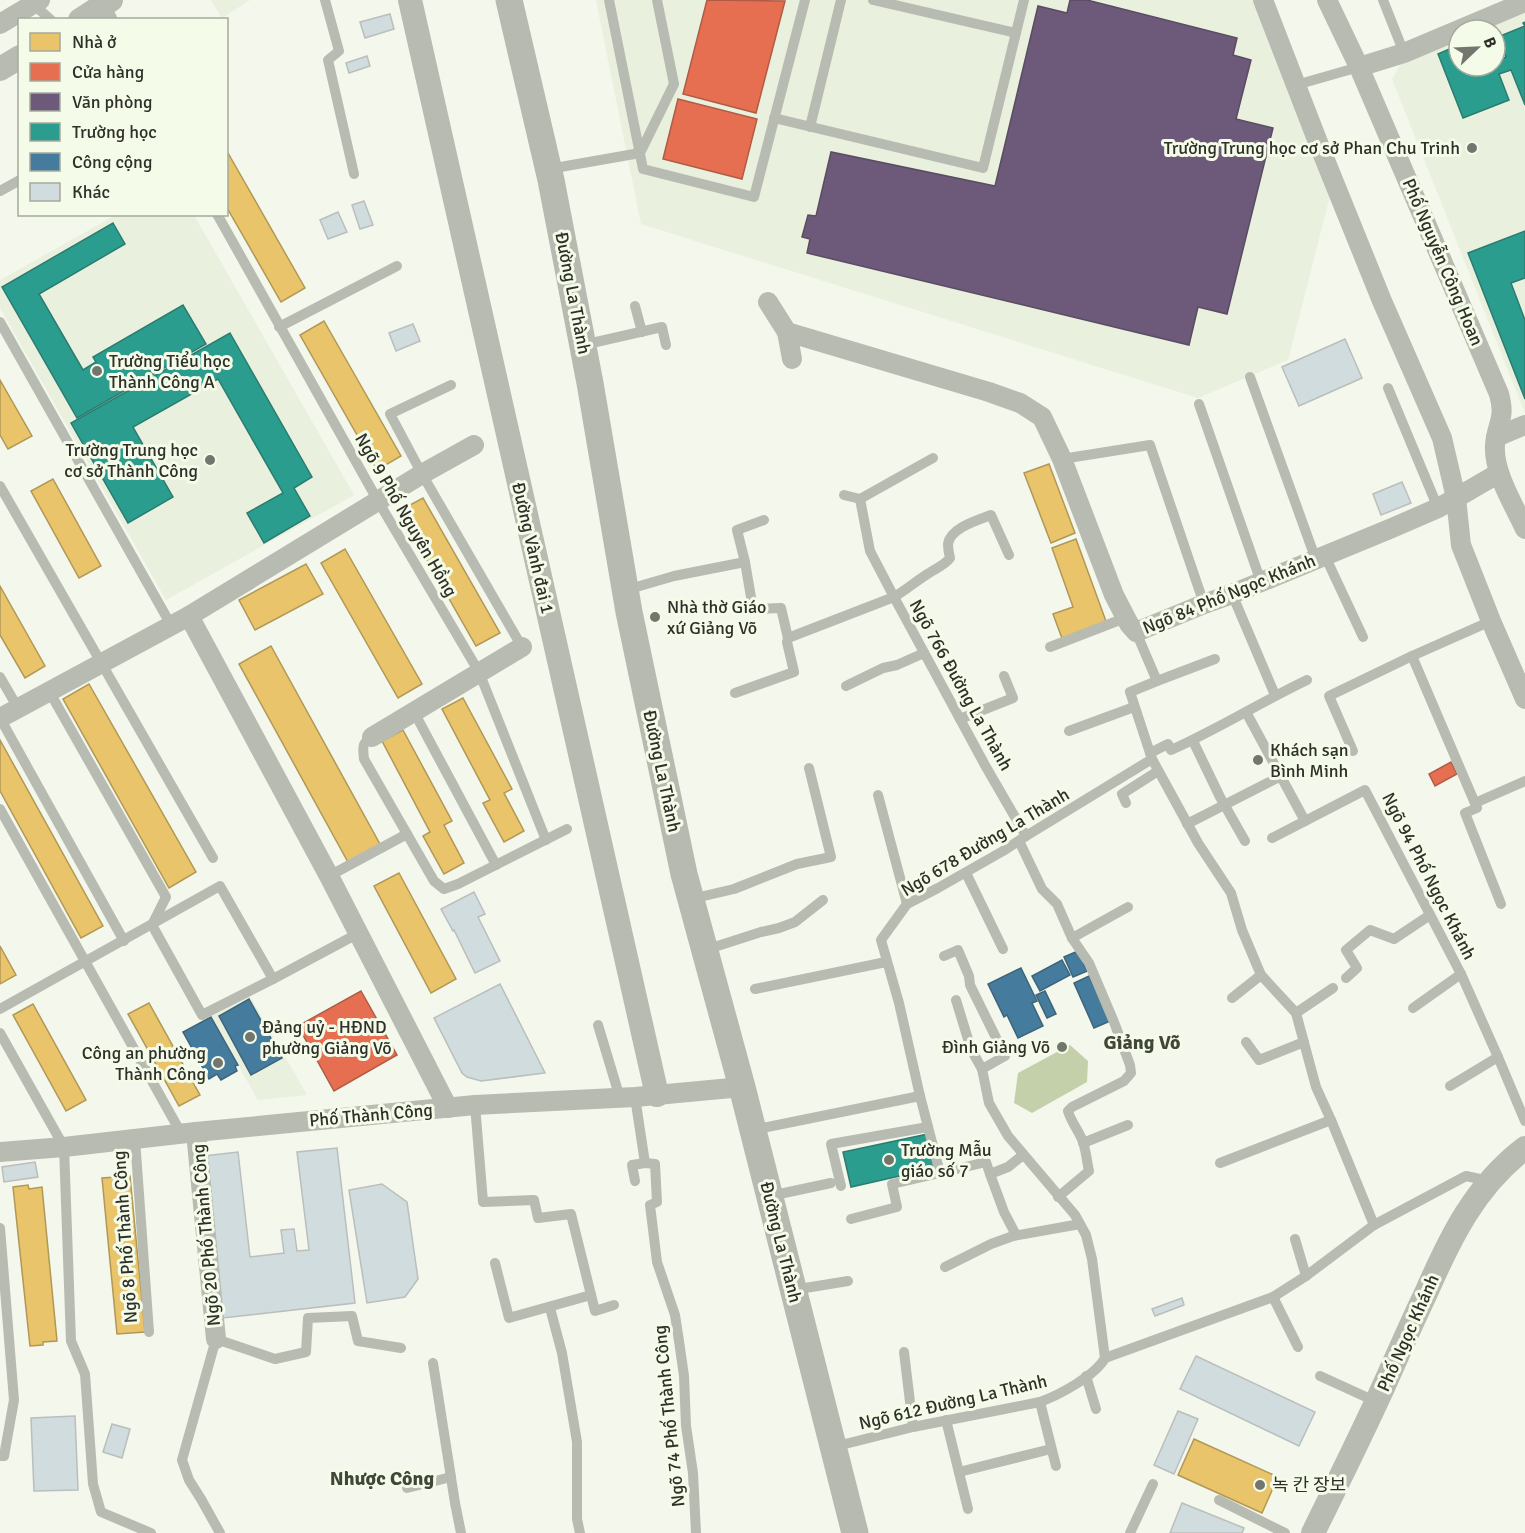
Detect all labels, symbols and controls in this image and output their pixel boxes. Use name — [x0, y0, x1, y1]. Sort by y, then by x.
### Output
legend — [18, 18, 228, 216]
north arrow — [1447, 18, 1507, 78]
text: Nhà ở — [72, 31, 117, 53]
text: B — [1479, 34, 1501, 51]
text: Cửa hàng — [72, 61, 144, 83]
text: Văn phòng — [72, 91, 153, 113]
text: Trường học — [72, 121, 157, 143]
place label: Trường Trung học cơ sở Phan Chu Trinh — [1164, 137, 1460, 159]
marker: Trường Trung học cơ sở Phan Chu Trinh — [1465, 141, 1479, 155]
text: Công cộng — [72, 151, 152, 173]
street label: Phố Nguyễn Công Hoan — [1398, 175, 1488, 349]
text: Khác — [72, 181, 110, 203]
street label: Đường La Thành — [550, 230, 596, 356]
place label: Trường Tiểu học Thành Công A — [109, 350, 230, 393]
marker: Trường Tiểu học Thành Công A — [90, 364, 104, 378]
street label: Ngõ 9 Phố Nguyên Hồng — [350, 429, 462, 601]
place label: Trường Trung học cơ sở Thành Công — [64, 439, 198, 482]
marker: Trường Trung học cơ sở Thành Công — [203, 453, 217, 467]
street label: Đường Vành đai 1 — [507, 480, 559, 616]
street label: Ngõ 84 Phố Ngọc Khánh — [1139, 549, 1319, 639]
place label: Nhà thờ Giáo xứ Giảng Võ — [667, 596, 766, 639]
street label: Ngõ 766 Đường La Thành — [905, 596, 1017, 774]
marker: Nhà thờ Giáo xứ Giảng Võ — [648, 610, 662, 624]
street label: Đường La Thành — [638, 708, 686, 834]
place label: Khách sạn Bình Minh — [1270, 739, 1349, 782]
marker: Khách sạn Bình Minh — [1251, 753, 1265, 767]
street label: Ngõ 678 Đường La Thành — [897, 783, 1073, 901]
street label: Ngõ 94 Phố Ngọc Khánh — [1377, 789, 1481, 963]
place label: Đảng uỷ - HĐND phường Giảng Võ — [262, 1016, 392, 1059]
marker: Đảng uỷ - HĐND phường Giảng Võ — [243, 1030, 257, 1044]
district label: Giảng Võ — [1103, 1030, 1181, 1055]
place label: Đình Giảng Võ — [942, 1036, 1050, 1058]
marker: Đình Giảng Võ — [1055, 1040, 1069, 1054]
place label: Công an phường Thành Công — [82, 1042, 206, 1085]
marker: Công an phường Thành Công — [211, 1056, 225, 1070]
street label: Phố Thành Công — [308, 1099, 434, 1131]
place label: Trường Mẫu giáo số 7 — [901, 1139, 992, 1182]
street label: Ngõ 20 Phố Thành Công — [187, 1143, 225, 1327]
street label: Ngõ 8 Phố Thành Công — [108, 1150, 142, 1324]
marker: Trường Mẫu giáo số 7 — [882, 1153, 896, 1167]
street label: Đường La Thành — [755, 1179, 807, 1305]
street label: Phố Ngọc Khánh — [1372, 1271, 1444, 1395]
street label: Ngõ 74 Phố Thành Công — [649, 1324, 689, 1508]
street label: Ngõ 612 Đường La Thành — [857, 1370, 1049, 1434]
district label: Nhược Công — [330, 1466, 434, 1491]
place label: 녹 칸 장보 — [1272, 1474, 1346, 1496]
marker: 녹 칸 장보 — [1253, 1478, 1267, 1492]

